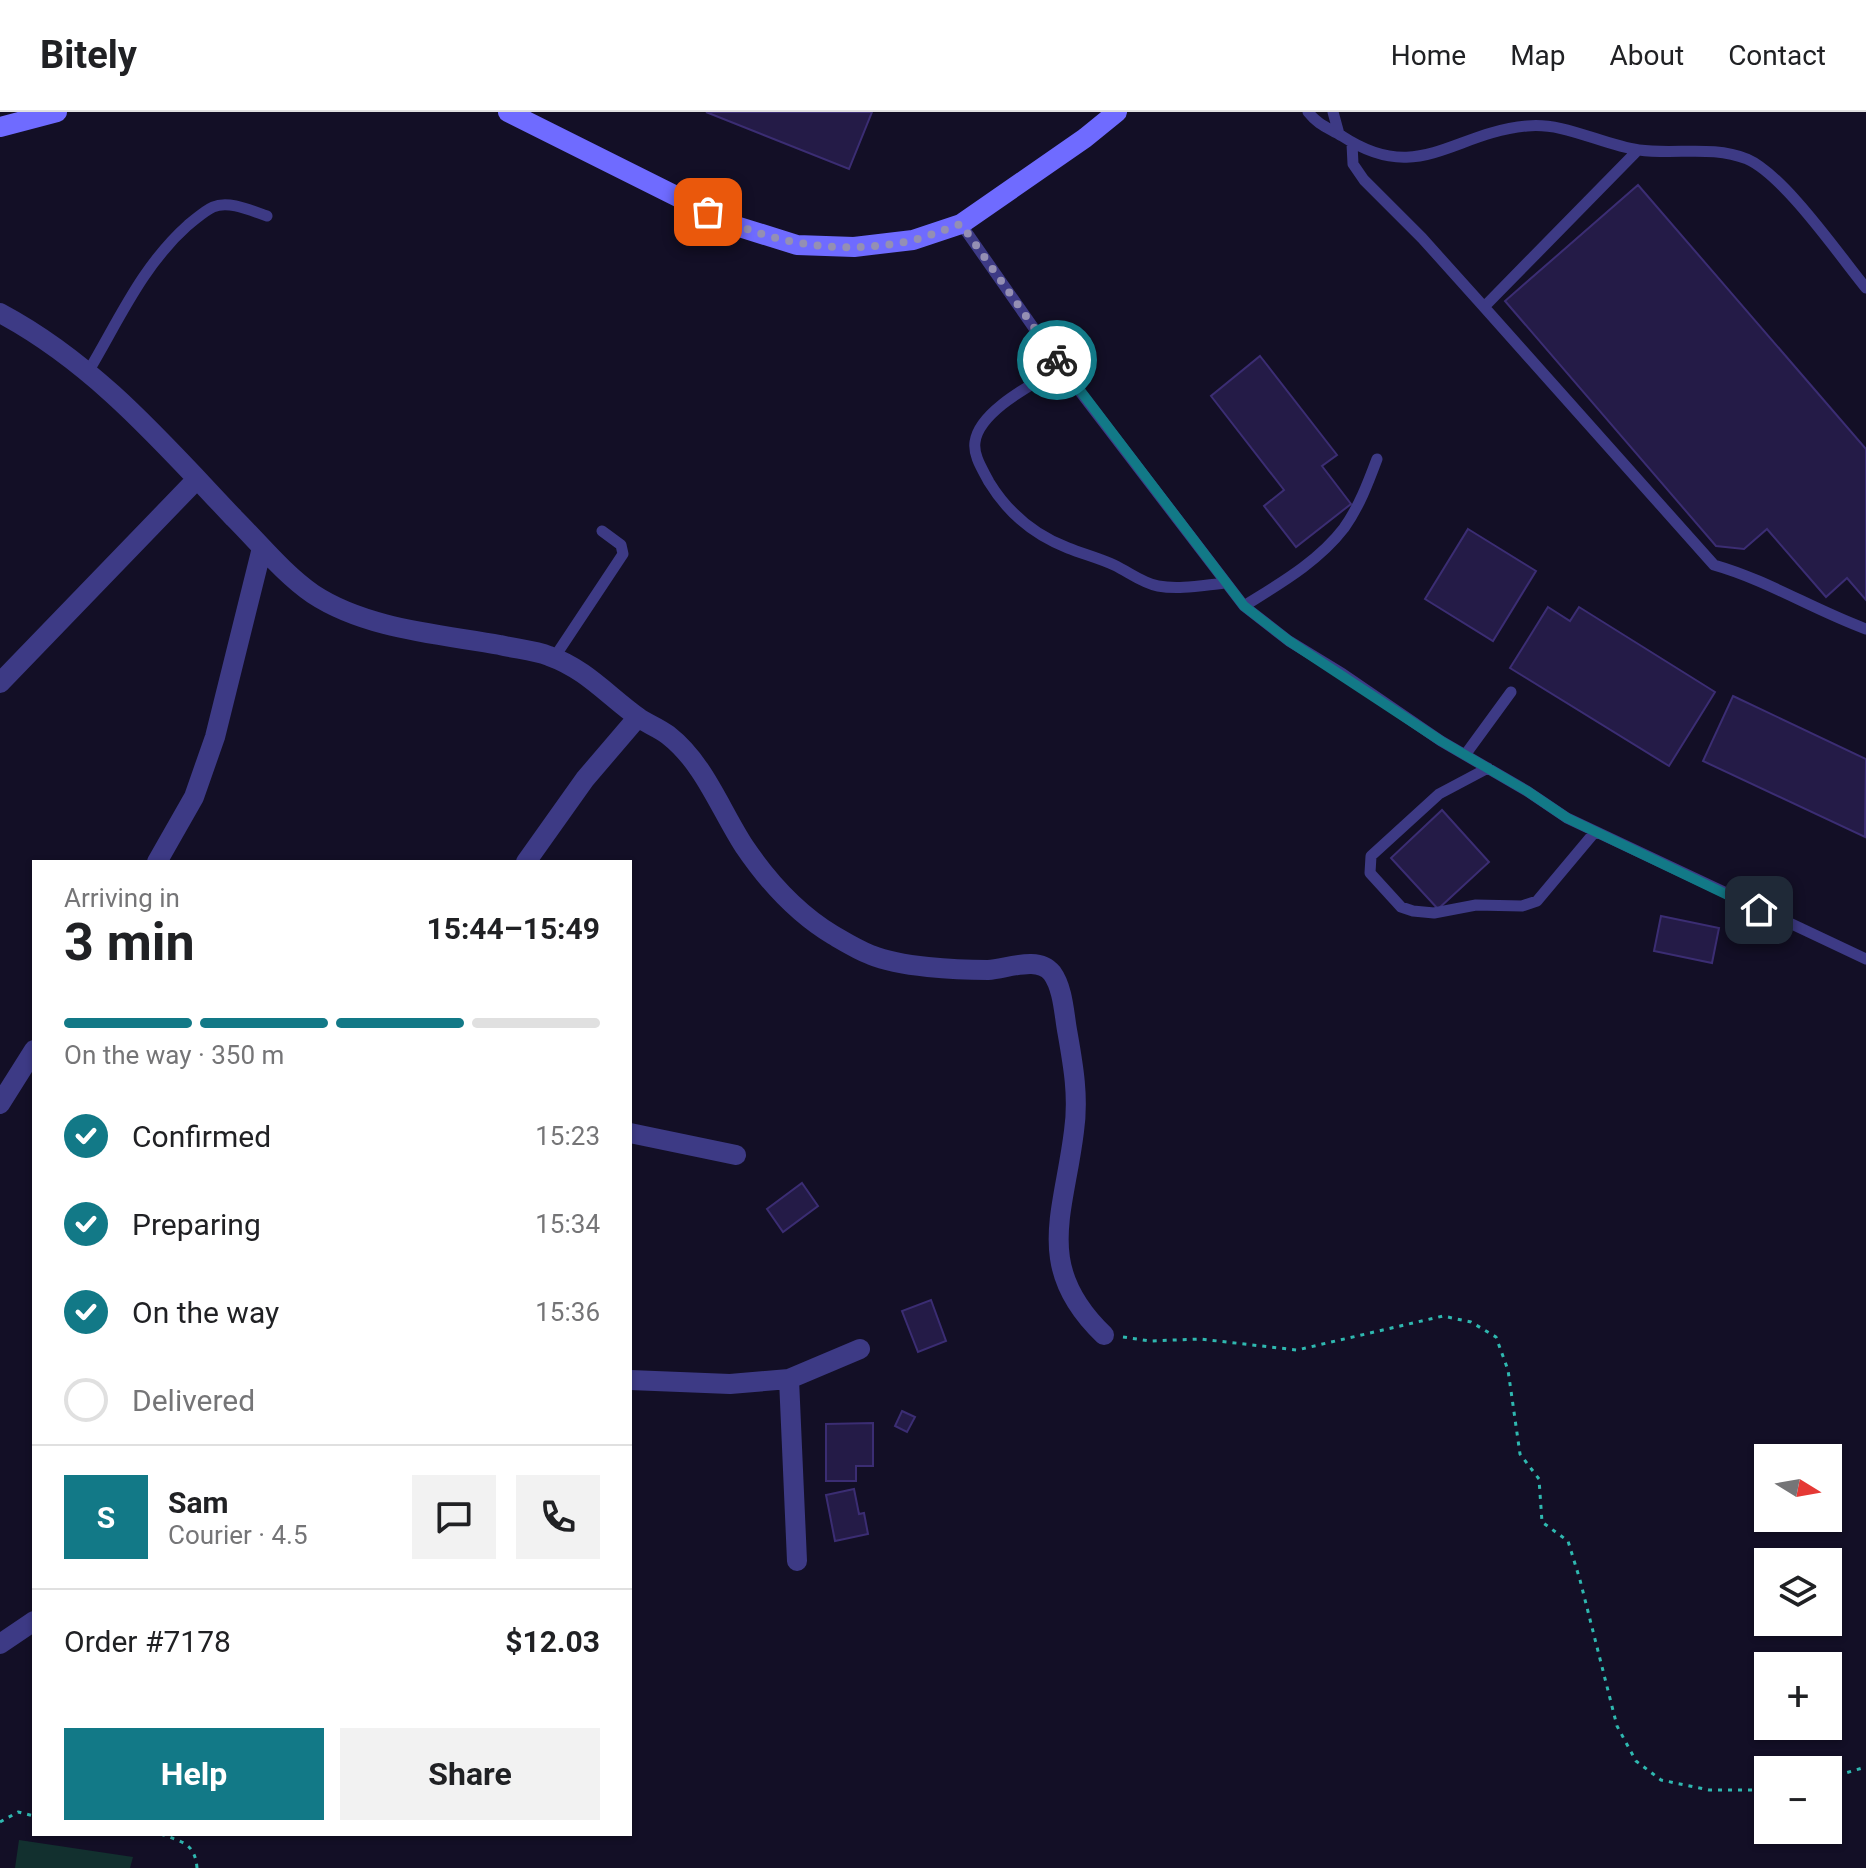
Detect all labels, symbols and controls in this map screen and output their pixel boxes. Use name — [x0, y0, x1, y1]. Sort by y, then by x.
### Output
text: Bitely — [40, 33, 137, 77]
text: Home — [1391, 39, 1466, 72]
text: Map — [1510, 39, 1566, 72]
text: About — [1610, 39, 1684, 72]
text: Contact — [1728, 39, 1826, 72]
pin — [674, 178, 742, 246]
icon: bag — [686, 190, 730, 234]
courier — [1017, 320, 1097, 400]
icon: bike — [1035, 338, 1079, 382]
pin — [1725, 876, 1793, 944]
text: Arriving in — [64, 883, 180, 913]
icon: home — [1737, 888, 1781, 932]
text: 15:44–15:49 — [426, 911, 600, 946]
text: 3 min — [64, 912, 195, 973]
text: On the way · 350 m — [64, 1040, 284, 1070]
icon: check — [64, 1114, 108, 1158]
text: Confirmed — [132, 1119, 271, 1154]
text: 15:23 — [535, 1121, 600, 1151]
icon: check — [64, 1202, 108, 1246]
text: Preparing — [132, 1207, 261, 1242]
text: 15:34 — [535, 1209, 600, 1239]
icon: check — [64, 1290, 108, 1334]
text: On the way — [132, 1295, 279, 1330]
text: 15:36 — [535, 1297, 600, 1327]
text: Delivered — [132, 1383, 255, 1418]
north arrow — [1754, 1444, 1842, 1532]
map controls — [1754, 1444, 1842, 1844]
button: chat — [412, 1475, 496, 1559]
button: phone — [516, 1475, 600, 1559]
text: Sam — [168, 1485, 229, 1520]
text: S — [97, 1500, 115, 1535]
text: Courier · 4.5 — [168, 1520, 308, 1550]
button: layers — [1754, 1548, 1842, 1636]
text: Order #7178 — [64, 1624, 231, 1659]
text: $12.03 — [505, 1624, 600, 1659]
button: + — [1754, 1652, 1842, 1740]
button: Help — [64, 1728, 324, 1820]
button: Share — [340, 1728, 600, 1820]
button: − — [1754, 1756, 1842, 1844]

